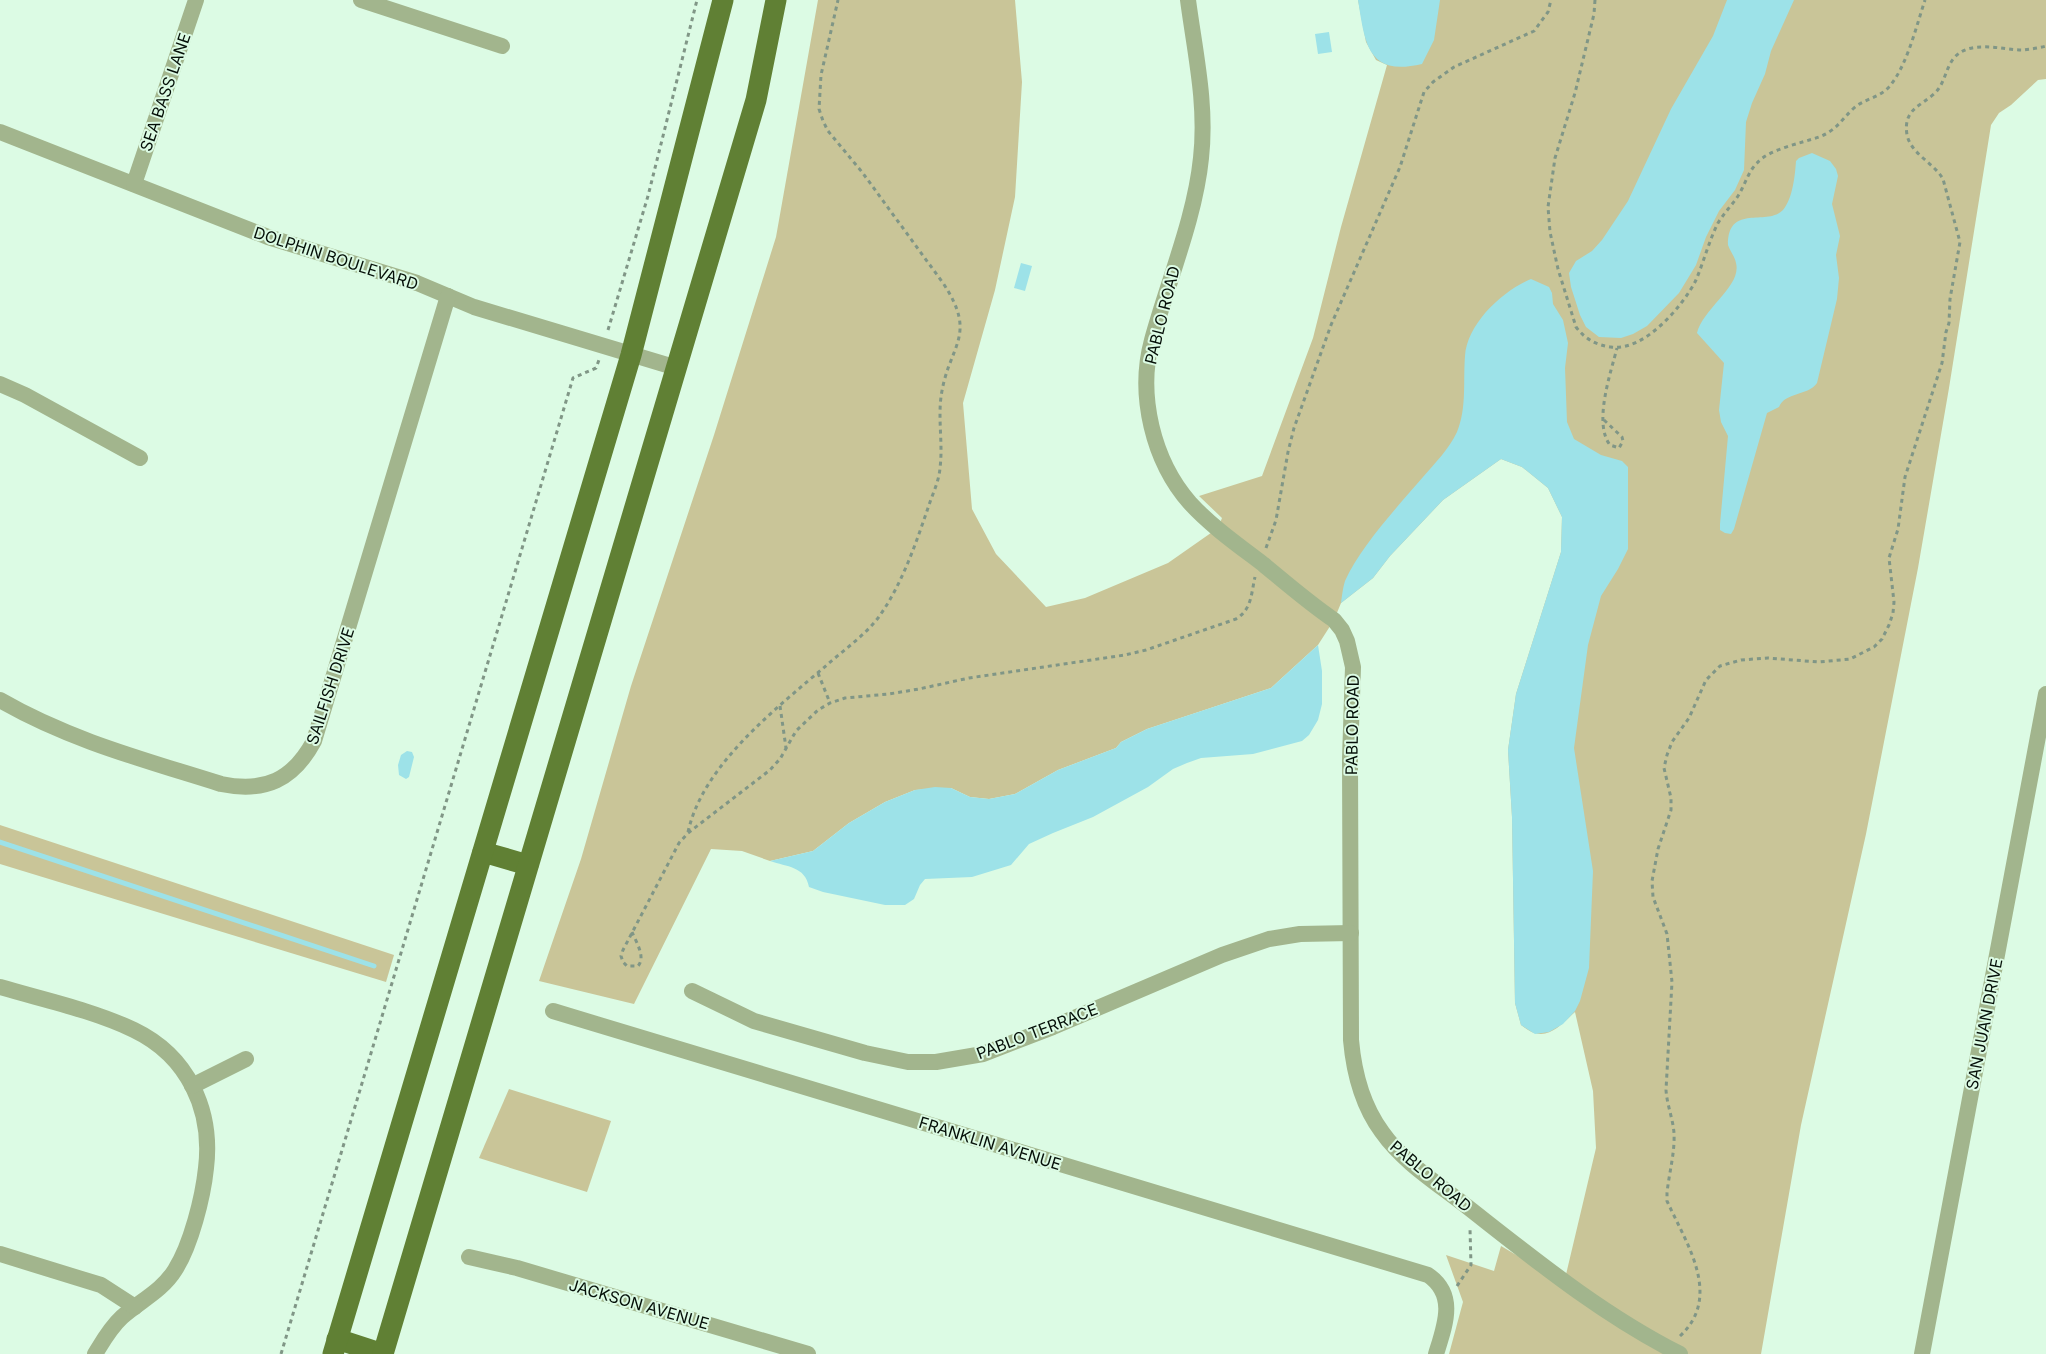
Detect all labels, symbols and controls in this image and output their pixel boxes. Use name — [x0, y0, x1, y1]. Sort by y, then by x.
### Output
street label: SEA BASS LANE — [135, 30, 195, 154]
street label: DOLPHIN BOULEVARD — [251, 222, 421, 294]
street label: PABLO ROAD — [1140, 264, 1184, 366]
street label: SAILFISH DRIVE — [302, 625, 358, 747]
street label: PABLO ROAD — [1341, 675, 1363, 775]
street label: SAN JUAN DRIVE — [1961, 957, 2007, 1091]
street label: PABLO TERRACE — [974, 999, 1100, 1063]
street label: FRANKLIN AVENUE — [916, 1112, 1064, 1174]
street label: PABLO ROAD — [1386, 1136, 1476, 1216]
street label: JACKSON AVENUE — [567, 1274, 711, 1334]

